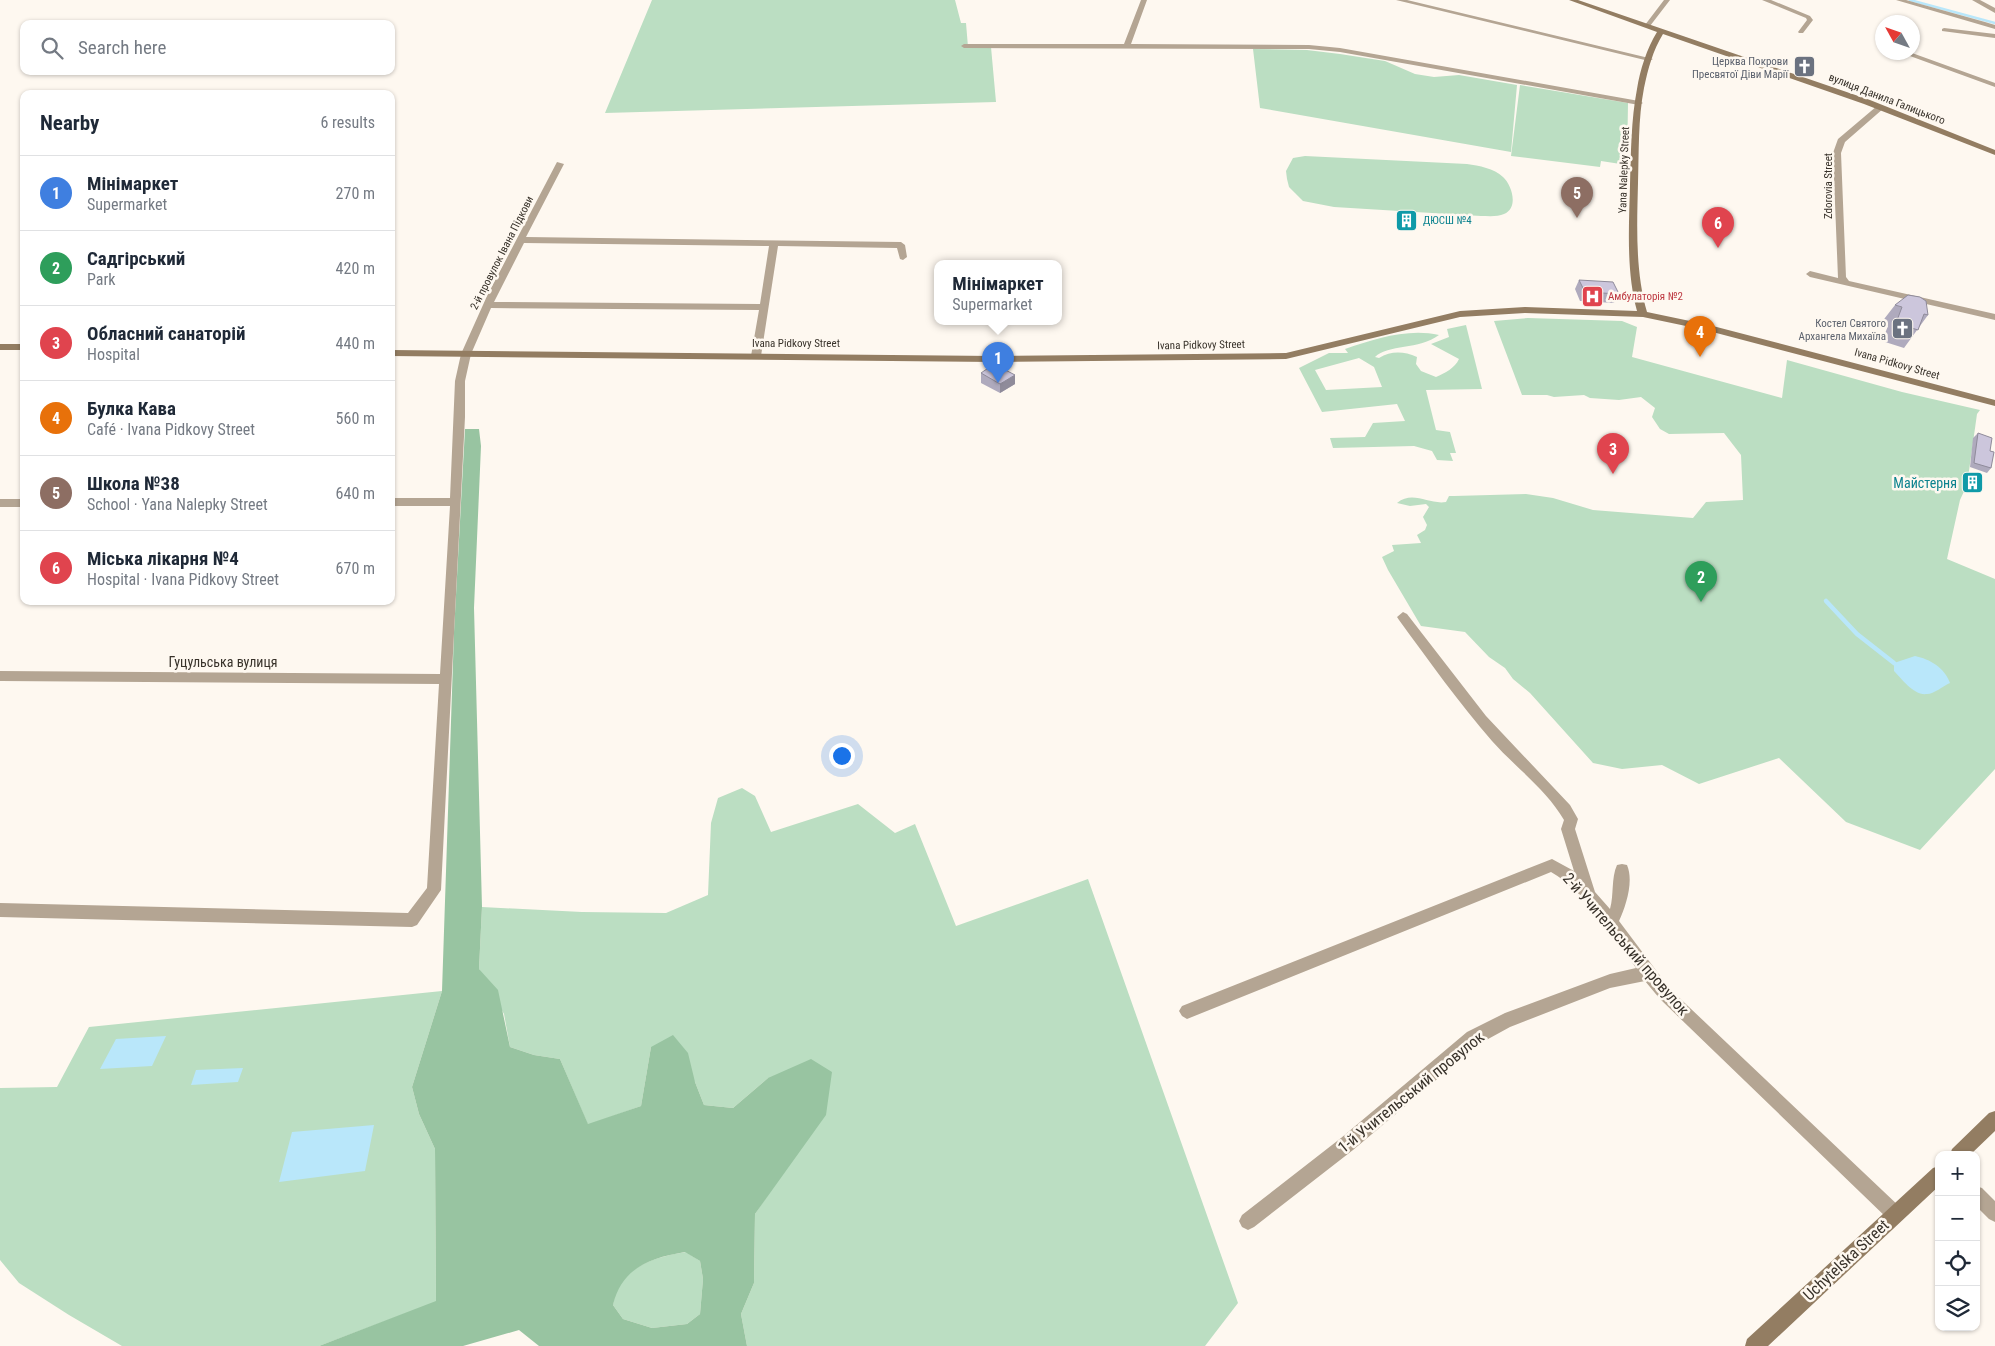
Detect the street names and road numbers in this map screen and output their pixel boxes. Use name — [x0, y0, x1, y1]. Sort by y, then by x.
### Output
street label: вулиця Данила Галицького — [1827, 71, 1948, 127]
street label: Yana Nalepky Street — [1616, 126, 1632, 214]
street label: Zdorovia Street — [1822, 153, 1835, 219]
street label: 2-й провулок Івана Підкови — [468, 194, 536, 312]
street label: Ivana Pidkovy Street — [752, 337, 840, 350]
street label: Ivana Pidkovy Street — [1157, 338, 1245, 352]
street label: Ivana Pidkovy Street — [1853, 346, 1941, 382]
street label: Гуцульська вулиця — [168, 654, 278, 670]
street label: 2-й Учительський провулок — [1559, 869, 1693, 1019]
street label: 1-й Учительський провулок — [1334, 1027, 1488, 1157]
street label: Uchytelska Street — [1799, 1215, 1893, 1304]

